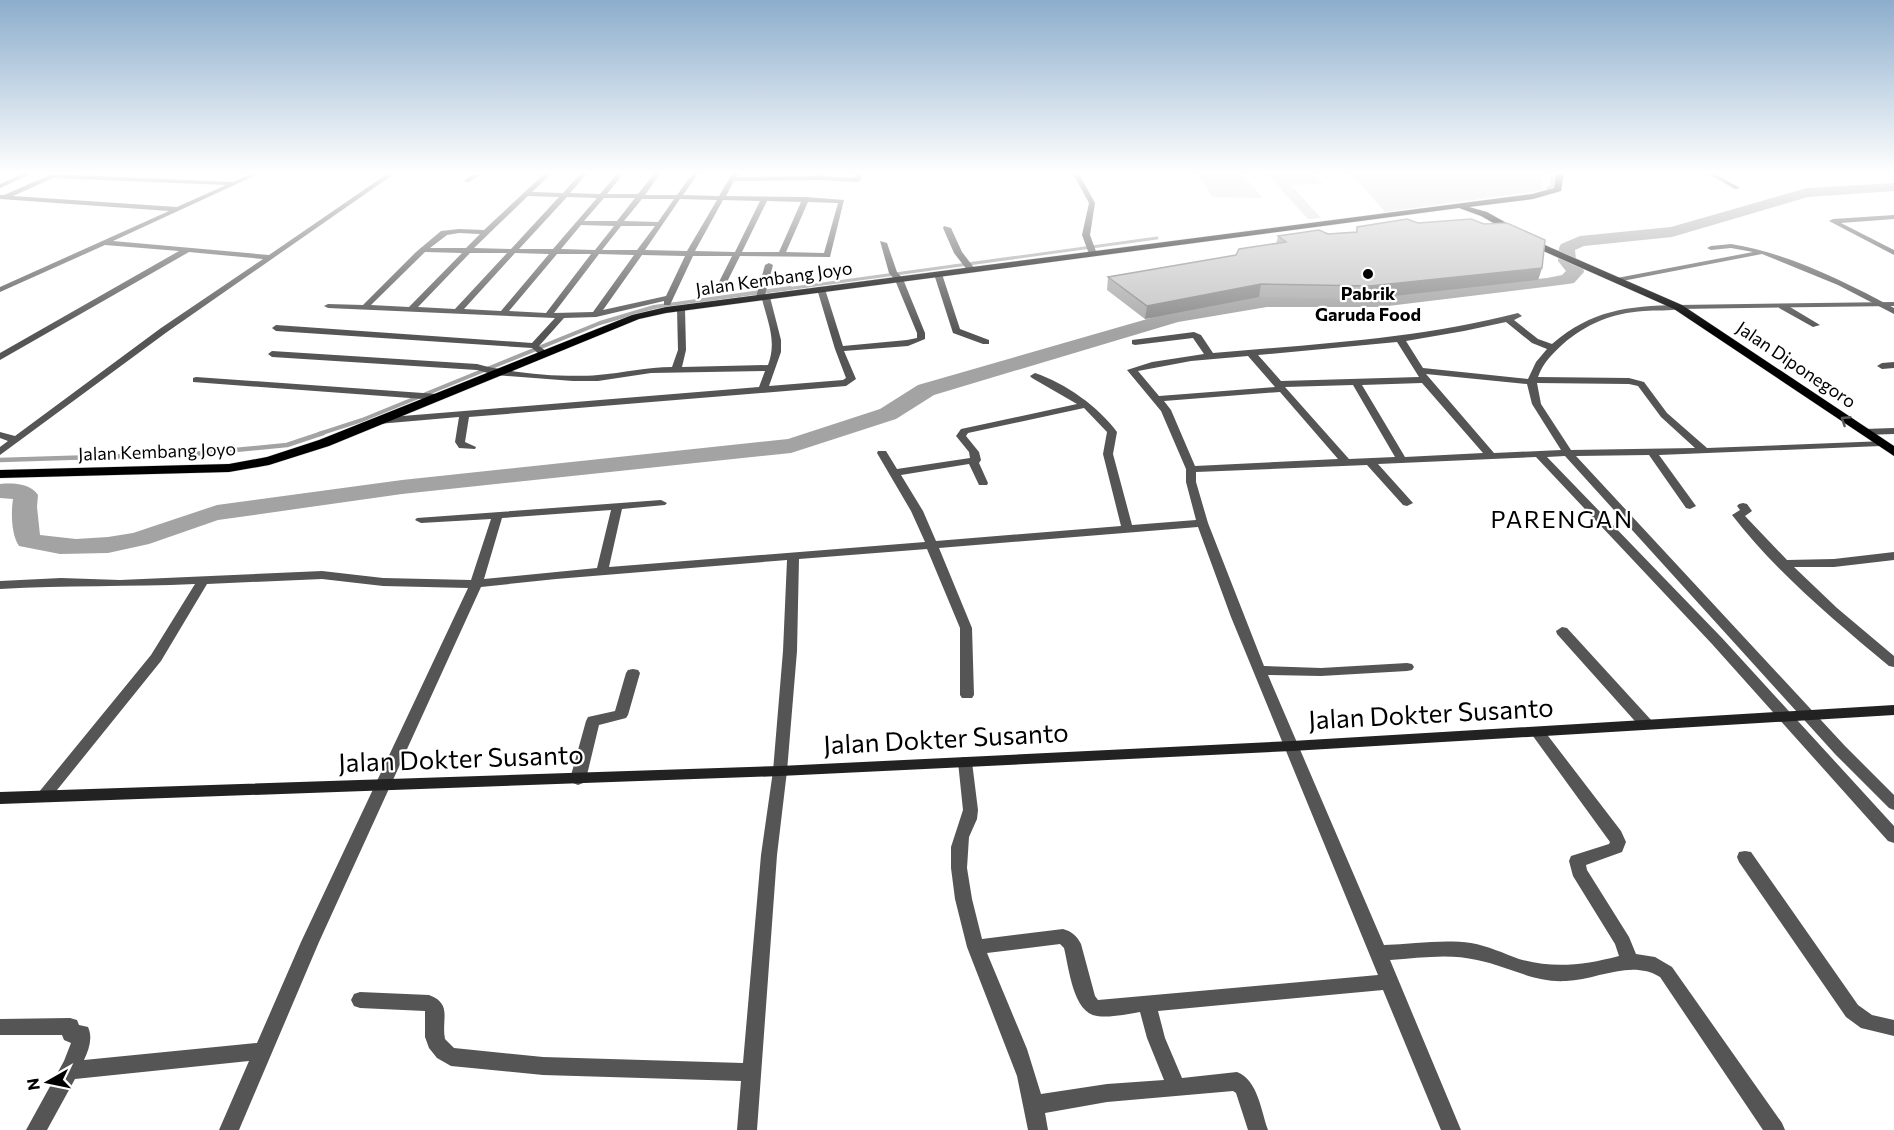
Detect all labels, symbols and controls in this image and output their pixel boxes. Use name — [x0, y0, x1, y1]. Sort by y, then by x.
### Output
street label: Jalan Kembang Joyo — [694, 256, 854, 300]
marker: Pabrik Garuda Food — [1361, 267, 1375, 281]
place label: Pabrik Garuda Food — [1315, 282, 1421, 325]
street label: Jalan Diponegoro — [1733, 316, 1861, 412]
one-way arrow — [1841, 416, 1852, 427]
street label: Jalan Kembang Joyo — [78, 437, 236, 465]
district label: PARENGAN — [1490, 504, 1634, 533]
street label: Jalan Dokter Susanto — [1307, 691, 1554, 734]
street label: Jalan Dokter Susanto — [822, 716, 1069, 759]
street label: Jalan Dokter Susanto — [338, 738, 584, 777]
north arrow — [18, 1052, 78, 1112]
text: N — [22, 1077, 43, 1092]

